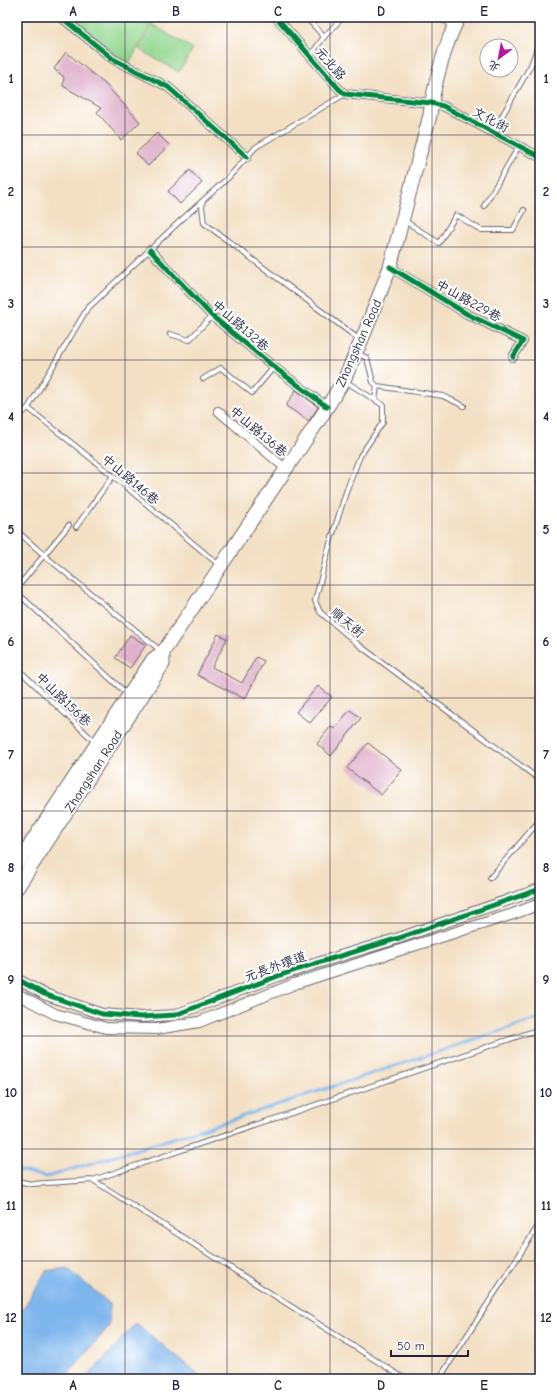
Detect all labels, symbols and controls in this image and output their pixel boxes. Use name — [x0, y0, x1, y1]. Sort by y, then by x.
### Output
text: A — [69, 4, 77, 19]
text: B — [172, 4, 180, 19]
text: C — [274, 4, 282, 19]
text: D — [377, 4, 385, 19]
text: E — [480, 4, 488, 19]
north arrow — [479, 38, 519, 78]
street label: 元北路 — [312, 44, 349, 83]
text: 北 — [486, 58, 502, 74]
text: 1 — [8, 71, 14, 86]
text: 1 — [543, 71, 549, 86]
street label: 文化街 — [470, 104, 512, 135]
text: 2 — [8, 184, 14, 199]
text: 2 — [543, 184, 549, 199]
street label: 中山路229巷 — [433, 276, 504, 325]
text: 3 — [8, 296, 14, 311]
text: 3 — [543, 296, 549, 311]
street label: 中山路132巷 — [209, 297, 272, 354]
street label: Zhongshan Road — [332, 297, 384, 389]
street label: 中山路136巷 — [227, 403, 291, 460]
text: 4 — [8, 409, 14, 424]
text: 4 — [543, 409, 549, 424]
street label: 中山路146巷 — [99, 451, 162, 508]
text: 5 — [8, 522, 15, 537]
text: 5 — [543, 522, 550, 537]
street label: 順天街 — [328, 604, 367, 641]
text: 6 — [8, 634, 15, 649]
text: 6 — [543, 634, 550, 649]
street label: 中山路156巷 — [33, 669, 94, 730]
street label: Zhongshan Road — [61, 728, 125, 815]
text: 7 — [8, 747, 14, 762]
text: 7 — [543, 747, 549, 762]
text: 8 — [8, 860, 14, 875]
text: 8 — [543, 860, 549, 875]
street label: 元長外環道 — [242, 948, 308, 985]
text: 9 — [8, 972, 15, 987]
text: 9 — [543, 972, 550, 987]
text: 10 — [5, 1085, 17, 1100]
text: 10 — [540, 1085, 552, 1100]
text: 11 — [6, 1198, 16, 1213]
text: 11 — [541, 1198, 551, 1213]
text: 12 — [5, 1310, 17, 1325]
text: 12 — [540, 1310, 552, 1325]
scale bar — [391, 1332, 468, 1358]
text: 50 m — [397, 1339, 425, 1353]
text: A — [69, 1378, 77, 1393]
text: B — [172, 1378, 180, 1393]
text: C — [274, 1378, 282, 1393]
text: D — [377, 1378, 385, 1393]
text: E — [480, 1378, 488, 1393]

